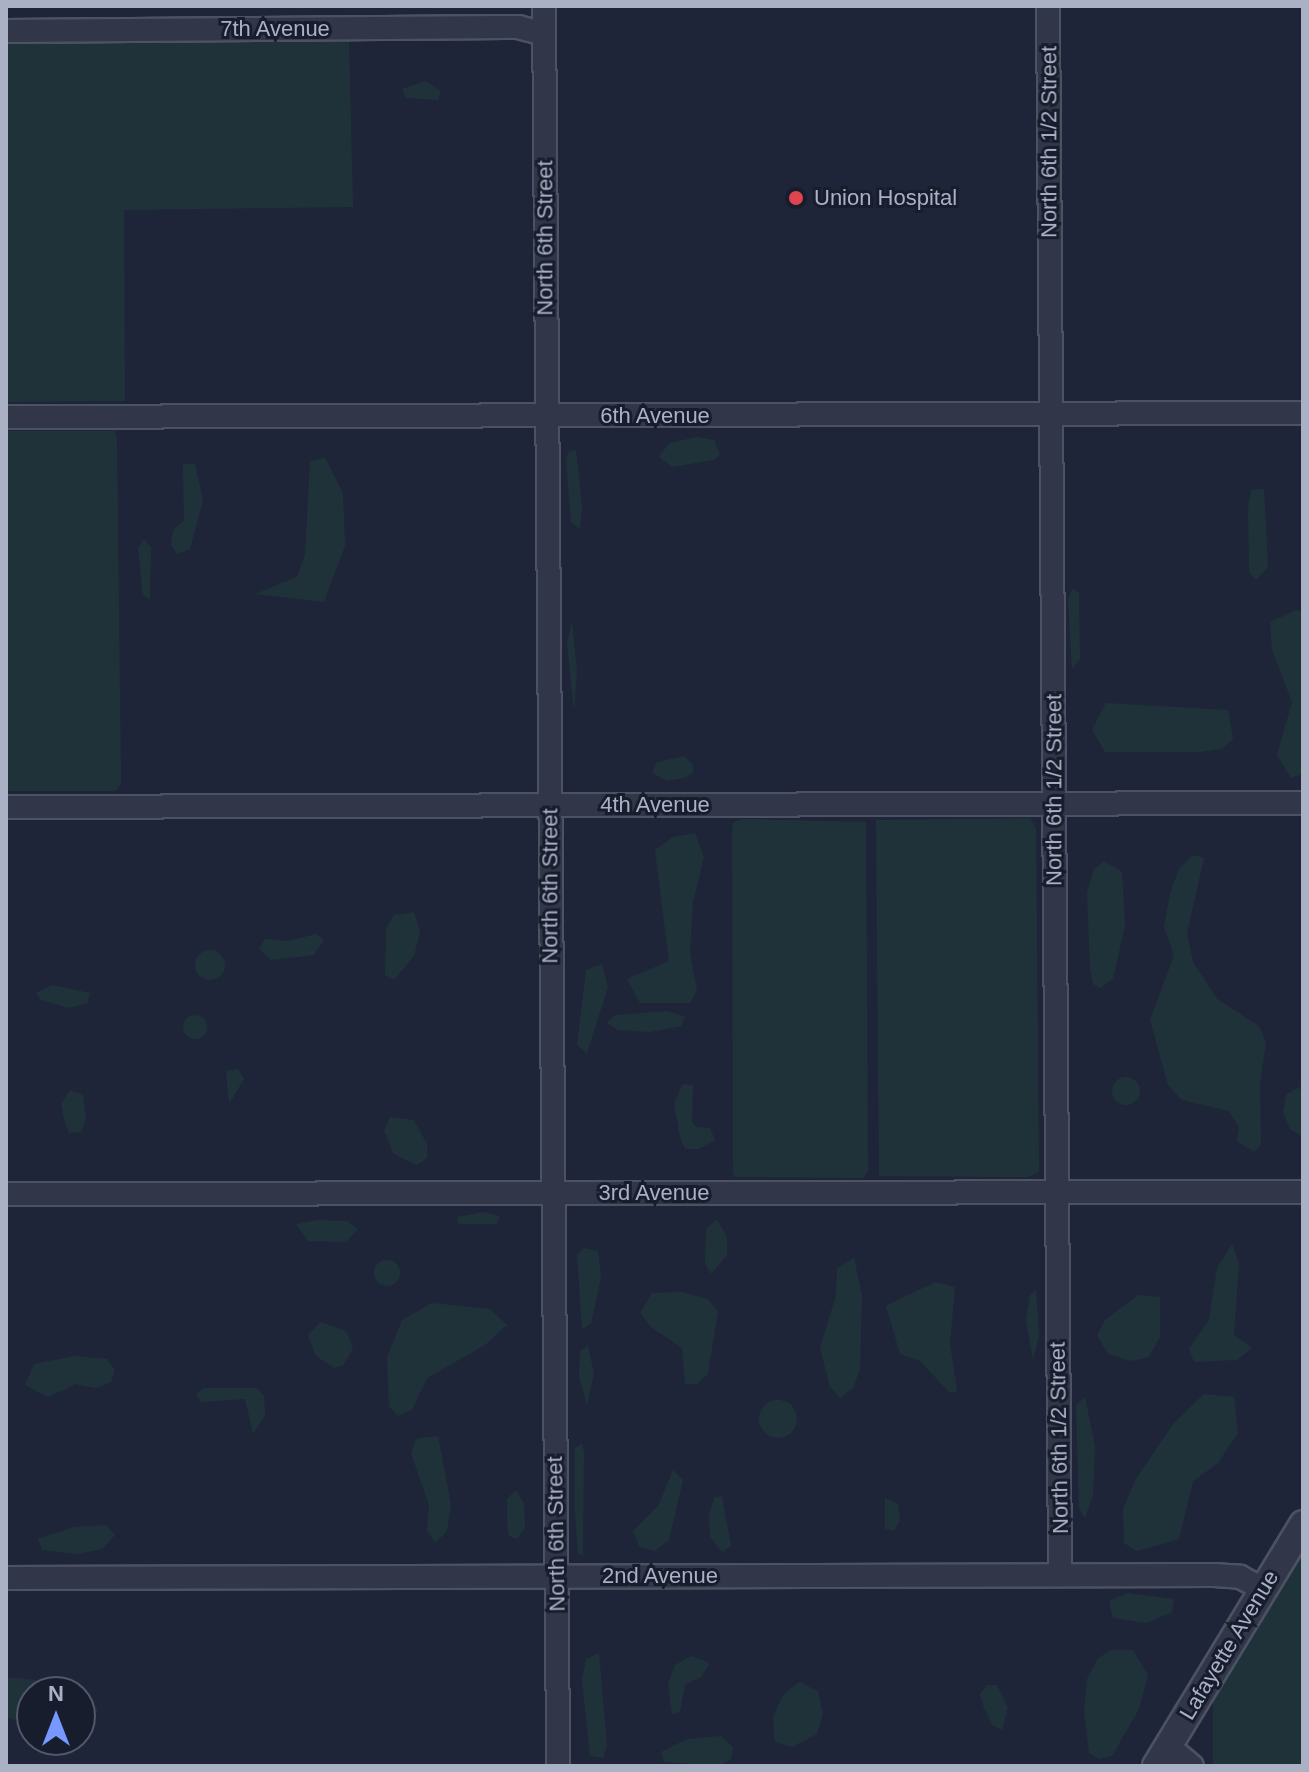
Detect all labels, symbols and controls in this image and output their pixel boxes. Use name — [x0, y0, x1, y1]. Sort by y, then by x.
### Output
street label: 7th Avenue — [220, 16, 330, 42]
street label: North 6th 1/2 Street — [1036, 46, 1062, 238]
street label: North 6th Street — [532, 160, 558, 316]
place label: Union Hospital — [814, 185, 957, 211]
marker: Union Hospital — [785, 187, 807, 209]
street label: 6th Avenue — [600, 403, 710, 429]
street label: North 6th 1/2 Street — [1041, 694, 1067, 886]
street label: 4th Avenue — [600, 792, 710, 818]
street label: North 6th Street — [537, 808, 563, 964]
street label: 3rd Avenue — [598, 1180, 710, 1206]
street label: North 6th 1/2 Street — [1044, 1342, 1074, 1534]
street label: North 6th Street — [541, 1456, 571, 1612]
street label: 2nd Avenue — [601, 1563, 719, 1589]
street label: Lafayette Avenue — [1174, 1565, 1284, 1725]
north arrow — [16, 1676, 96, 1756]
text: N — [48, 1681, 64, 1706]

